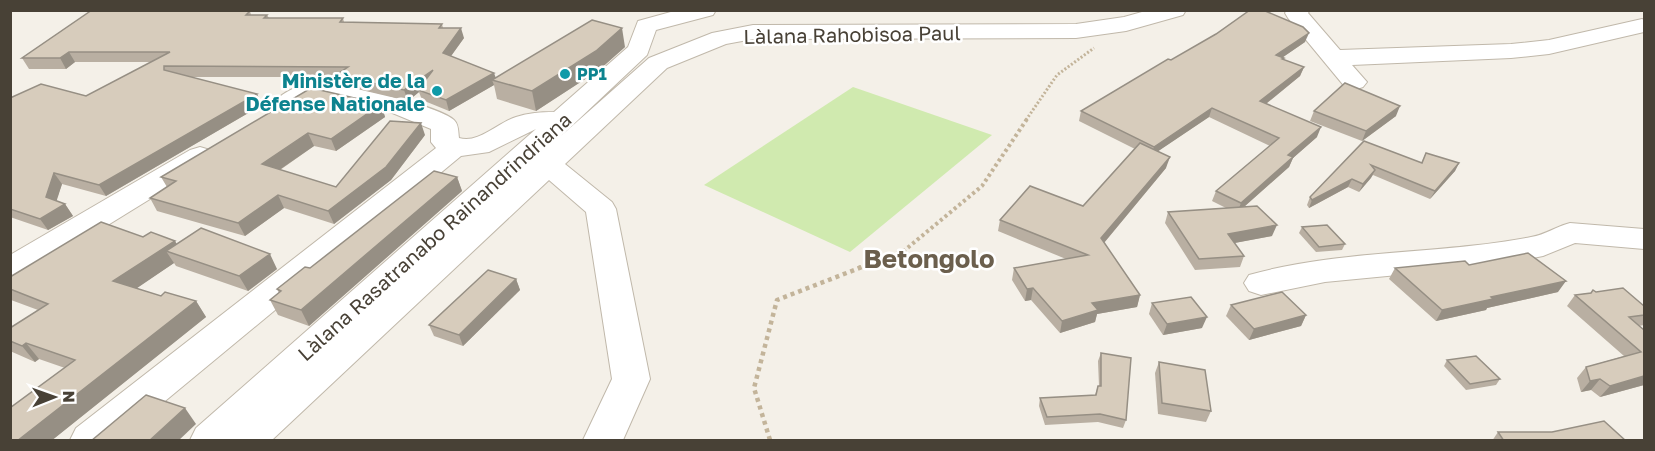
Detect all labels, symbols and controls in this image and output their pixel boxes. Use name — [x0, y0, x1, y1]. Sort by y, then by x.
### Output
street label: Làlana Rahobisoa Paul — [743, 20, 961, 48]
place label: PP1 — [577, 64, 607, 84]
marker: PP1 — [558, 67, 572, 81]
place label: Ministère de la Défense Nationale — [246, 68, 425, 115]
marker: Ministère de la Défense Nationale — [430, 84, 444, 98]
street label: Làlana Rasatranabo Rainandrindriana — [292, 107, 576, 365]
district label: Betongolo — [863, 243, 995, 274]
north arrow — [24, 367, 84, 427]
text: N — [59, 390, 79, 403]

